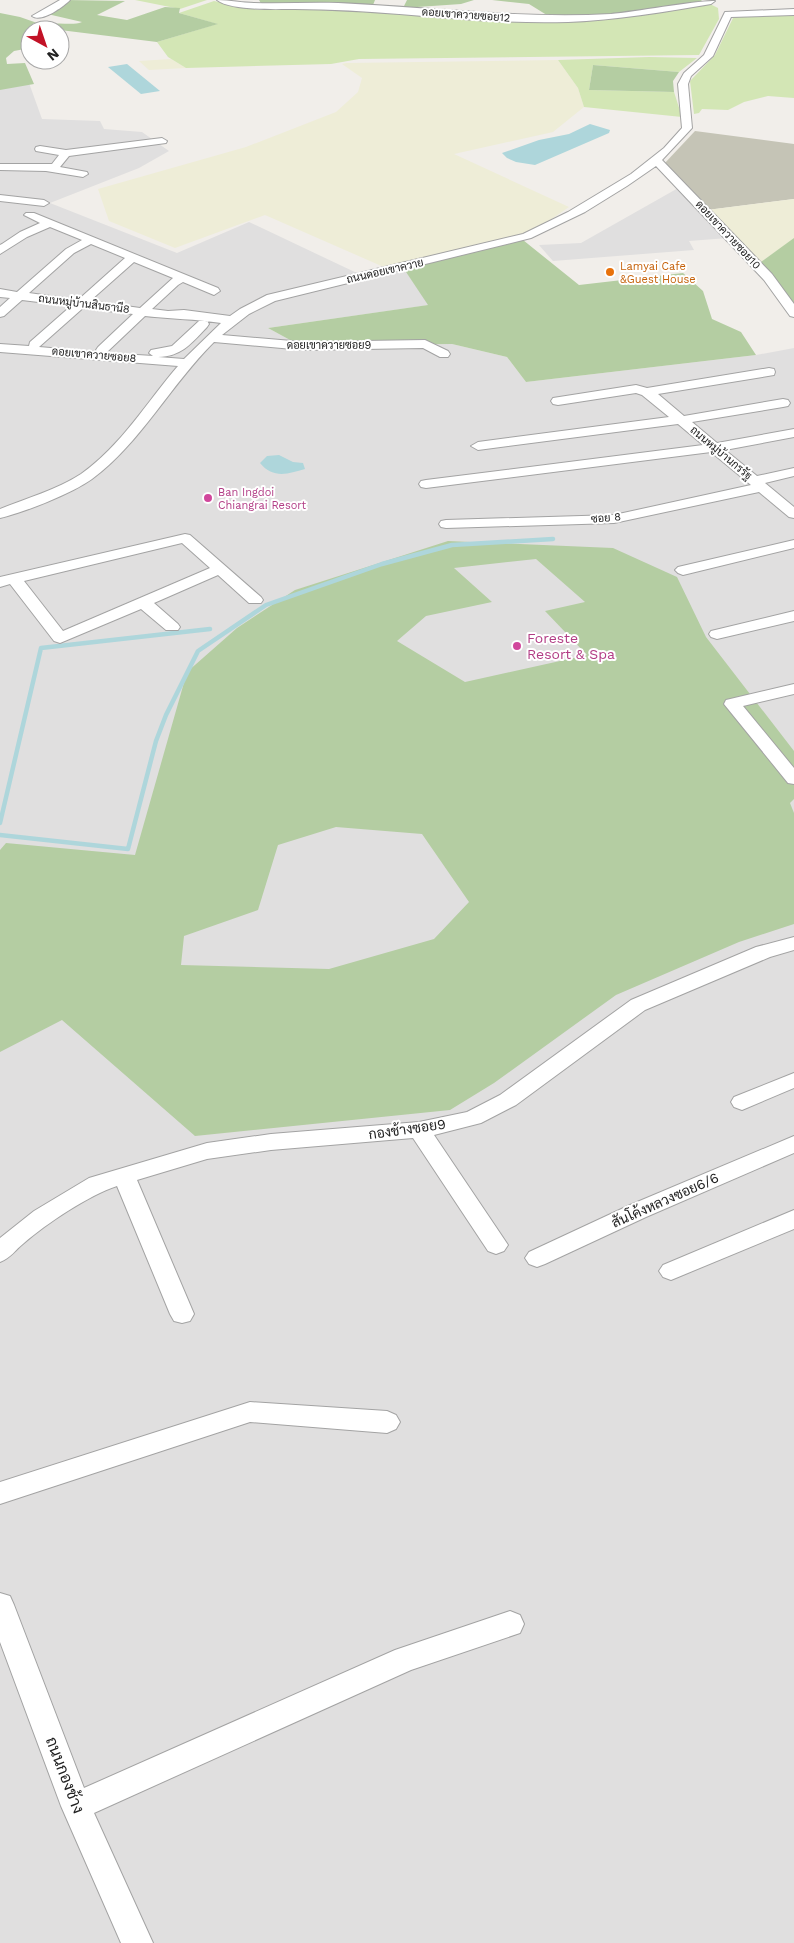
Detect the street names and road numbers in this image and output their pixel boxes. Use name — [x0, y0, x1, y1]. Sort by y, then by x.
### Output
street label: ดอยเขาควายซอย12 — [421, 5, 511, 25]
street label: ดอยเขาควายซอย10 — [693, 198, 763, 272]
street label: ถนนดอยเขาควาย — [345, 256, 425, 286]
street label: ถนนหมู่บ้านสินธานี8 — [37, 290, 131, 317]
street label: ดอยเขาควายซอย9 — [287, 339, 372, 352]
street label: ดอยเขาควายซอย8 — [51, 345, 137, 365]
street label: ถนนหมู่บ้านกรรัฐ — [687, 423, 755, 483]
street label: ซอย 8 — [590, 510, 622, 526]
street label: กองช้างซอย9 — [367, 1115, 447, 1142]
street label: สันโค้งหลวงซอย6/6 — [609, 1168, 721, 1231]
street label: ถนนกองช้าง — [42, 1734, 89, 1816]

